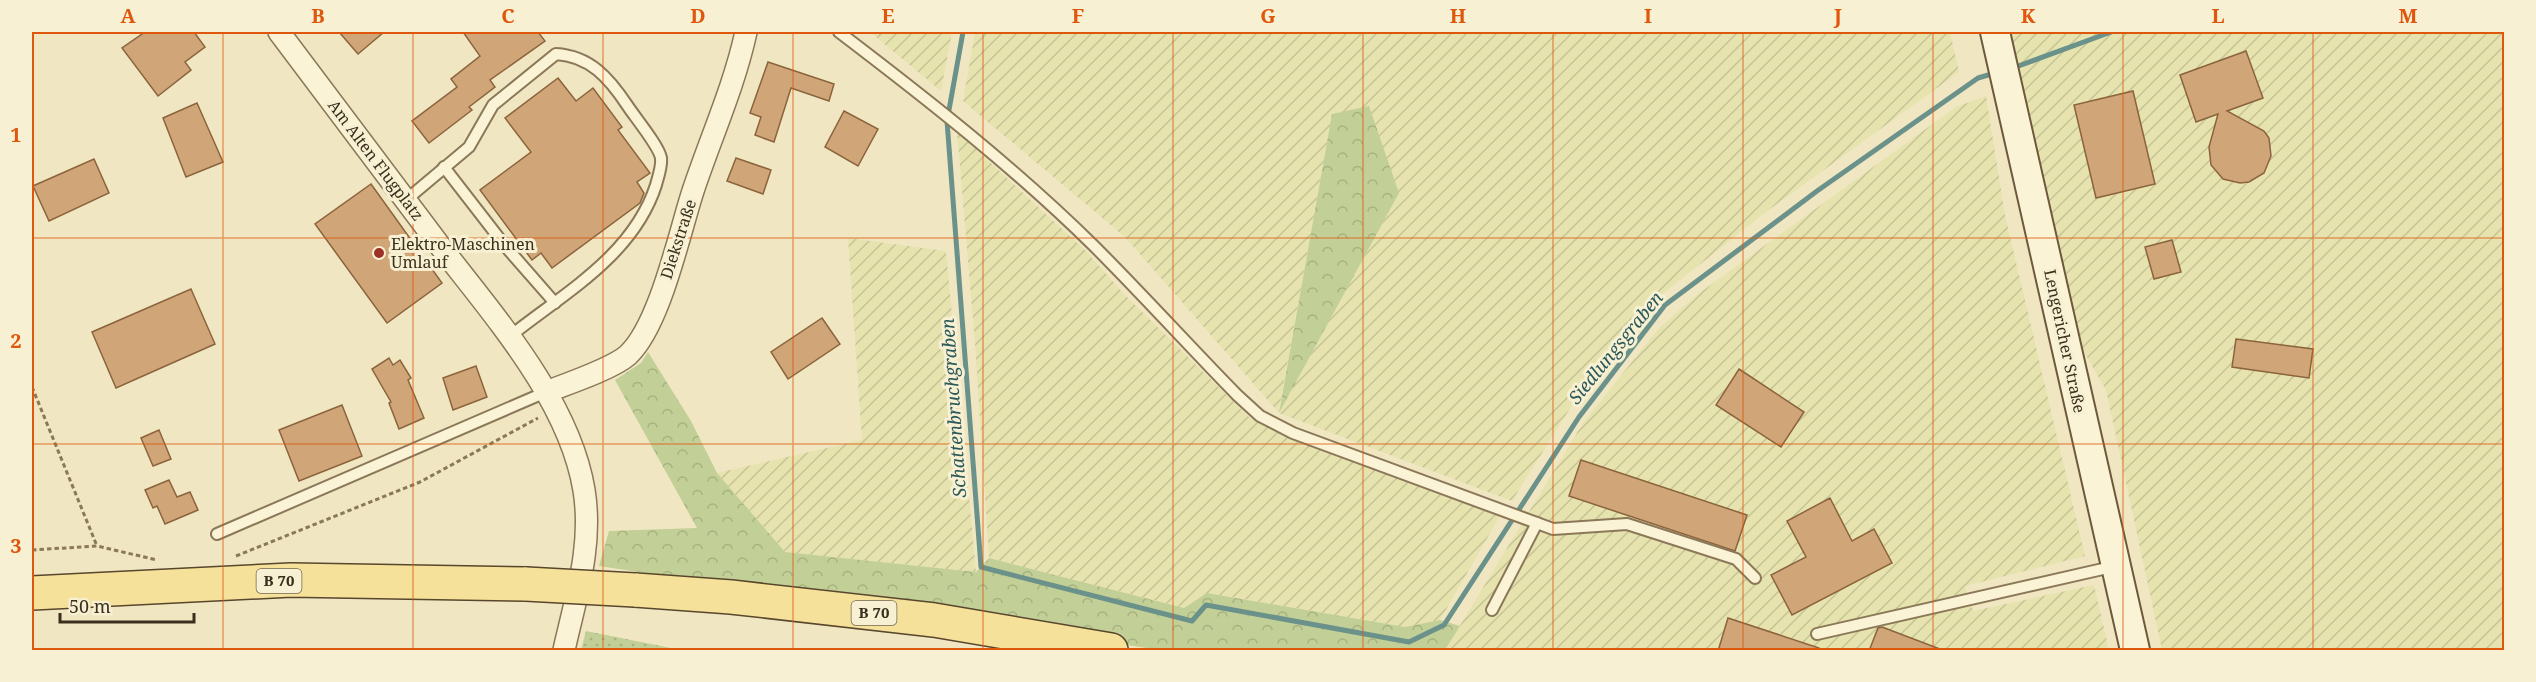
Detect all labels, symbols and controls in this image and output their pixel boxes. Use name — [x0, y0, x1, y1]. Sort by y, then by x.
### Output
text: A — [120, 2, 136, 29]
text: B — [311, 2, 325, 29]
text: C — [501, 2, 515, 29]
text: D — [690, 2, 706, 29]
text: E — [881, 2, 895, 29]
text: F — [1072, 2, 1084, 29]
text: G — [1260, 2, 1276, 29]
text: H — [1450, 2, 1466, 29]
text: I — [1644, 2, 1652, 29]
text: J — [1833, 2, 1842, 29]
text: K — [2021, 2, 2036, 29]
text: L — [2211, 2, 2225, 29]
text: M — [2398, 2, 2418, 29]
street label: Am Alten Flugplatz — [323, 95, 429, 225]
text: 1 — [10, 121, 22, 148]
street label: Diekstraße — [655, 196, 701, 282]
place label: Elektro-Maschinen Umlauf — [391, 233, 535, 273]
marker: Elektro-Maschinen Umlauf — [372, 246, 386, 260]
street label: Lengericher Straße — [2039, 267, 2091, 415]
water label: Siedlungsgraben — [1562, 286, 1668, 409]
water label: Schattenbruchgraben — [935, 317, 971, 499]
text: 2 — [10, 327, 22, 354]
text: 3 — [10, 532, 22, 559]
road number: B 70 — [256, 569, 302, 593]
scale bar — [60, 586, 194, 624]
text: 50 m — [69, 594, 111, 618]
road number: B 70 — [852, 601, 896, 625]

